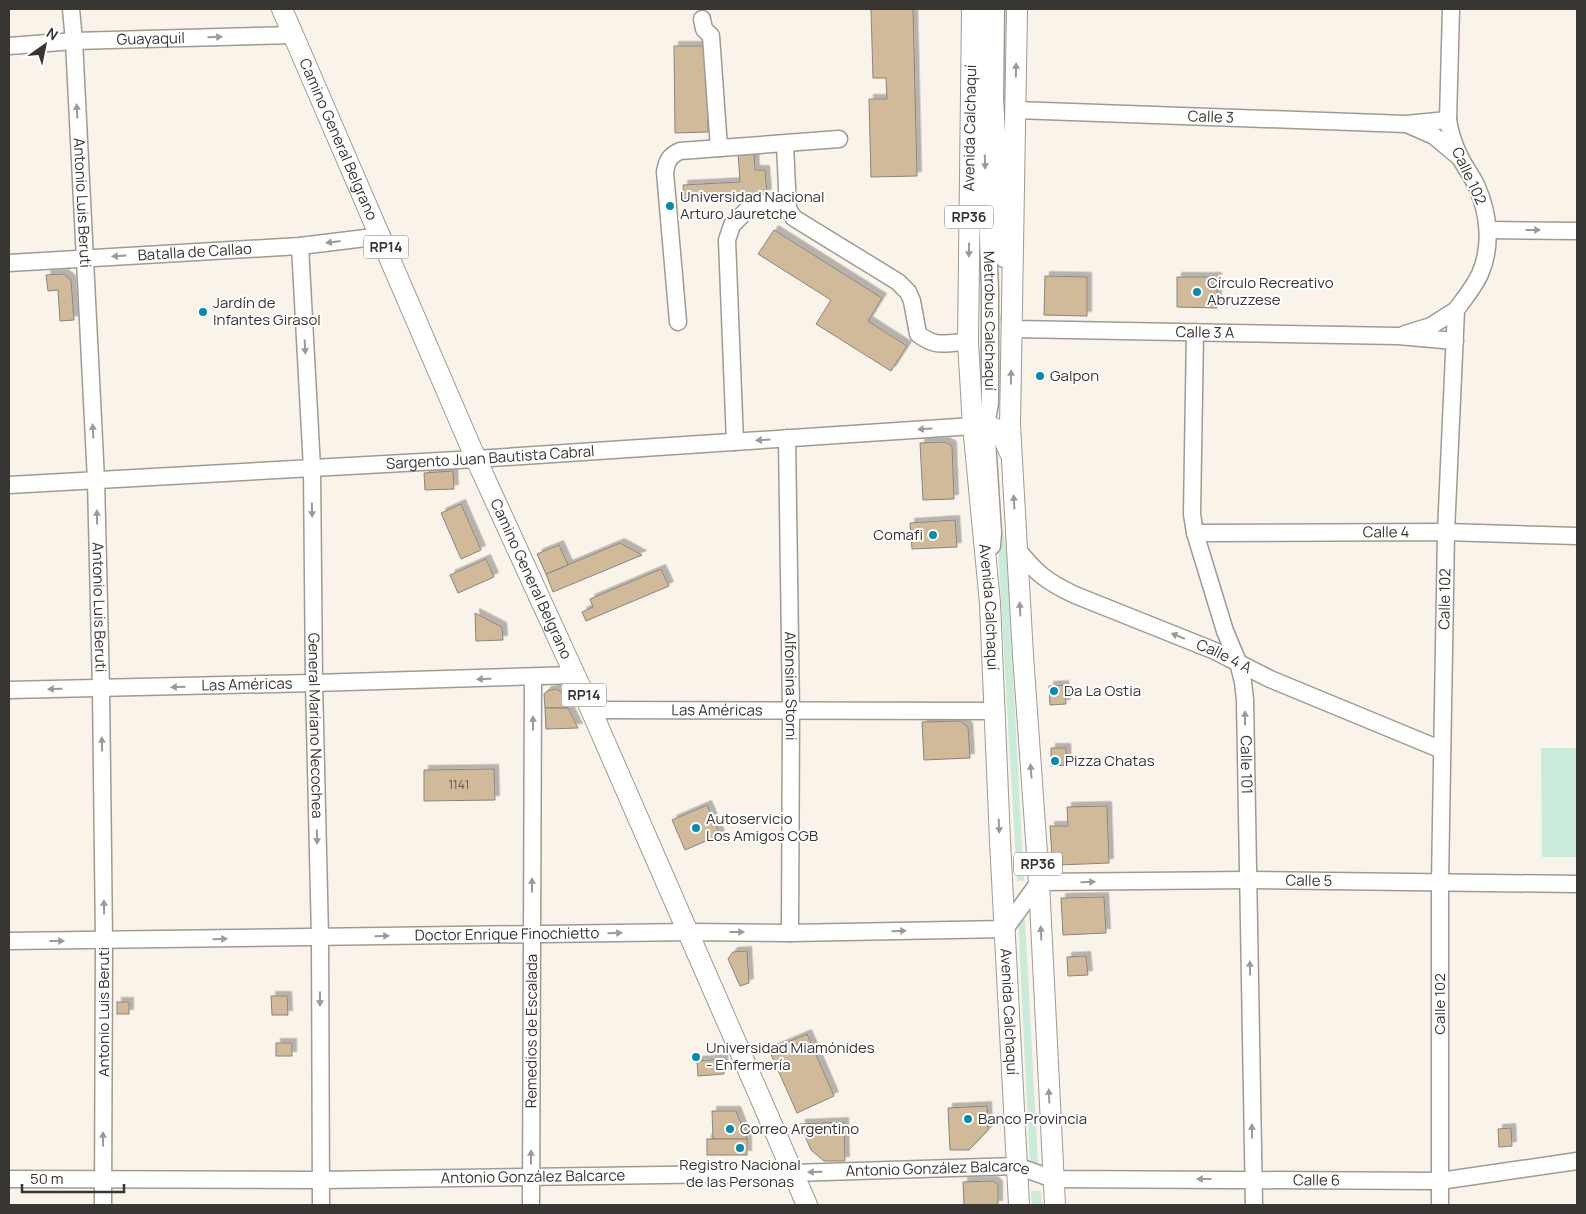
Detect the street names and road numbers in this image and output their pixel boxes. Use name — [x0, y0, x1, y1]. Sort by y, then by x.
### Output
street label: Guayaquil — [116, 27, 185, 50]
street label: Camino General Belgrano — [295, 55, 383, 224]
street label: Avenida Calchaquí — [958, 64, 981, 192]
street label: Calle 3 — [1187, 105, 1234, 128]
street label: Antonio Luis Beruti — [69, 137, 96, 268]
street label: Calle 102 — [1447, 144, 1492, 208]
road number: RP36 — [945, 206, 993, 228]
road number: RP14 — [364, 236, 408, 258]
street label: Batalla de Callao — [137, 238, 252, 265]
street label: Metrobus Calchaquí — [979, 251, 1001, 391]
street label: Calle 3 A — [1175, 321, 1235, 343]
street label: Sargento Juan Bautista Cabral — [385, 440, 595, 474]
street label: Camino General Belgrano — [486, 495, 577, 663]
street label: Calle 4 — [1363, 521, 1410, 542]
street label: Antonio Luis Beruti — [87, 542, 112, 673]
street label: Avenida Calchaquí — [974, 543, 1004, 671]
street label: Calle 102 — [1433, 568, 1455, 630]
street label: Alfonsina Storni — [780, 631, 802, 741]
street label: General Mariano Necochea — [304, 633, 328, 819]
street label: Calle 4 A — [1193, 634, 1256, 678]
street label: Las Américas — [201, 672, 293, 696]
road number: RP14 — [562, 684, 606, 706]
street label: Las Américas — [671, 699, 763, 720]
street label: Calle 101 — [1236, 735, 1258, 794]
road number: RP36 — [1014, 852, 1062, 876]
street label: Calle 5 — [1285, 869, 1332, 891]
street label: Doctor Enrique Finochietto — [414, 922, 600, 946]
street label: Antonio Luis Beruti — [93, 947, 114, 1077]
street label: Avenida Calchaquí — [996, 948, 1023, 1076]
street label: Remedios de Escalada — [520, 954, 542, 1108]
street label: Calle 102 — [1429, 973, 1450, 1035]
street label: Antonio González Balcarce — [845, 1154, 1033, 1181]
street label: Antonio González Balcarce — [441, 1164, 626, 1188]
street label: Calle 6 — [1293, 1169, 1340, 1190]

